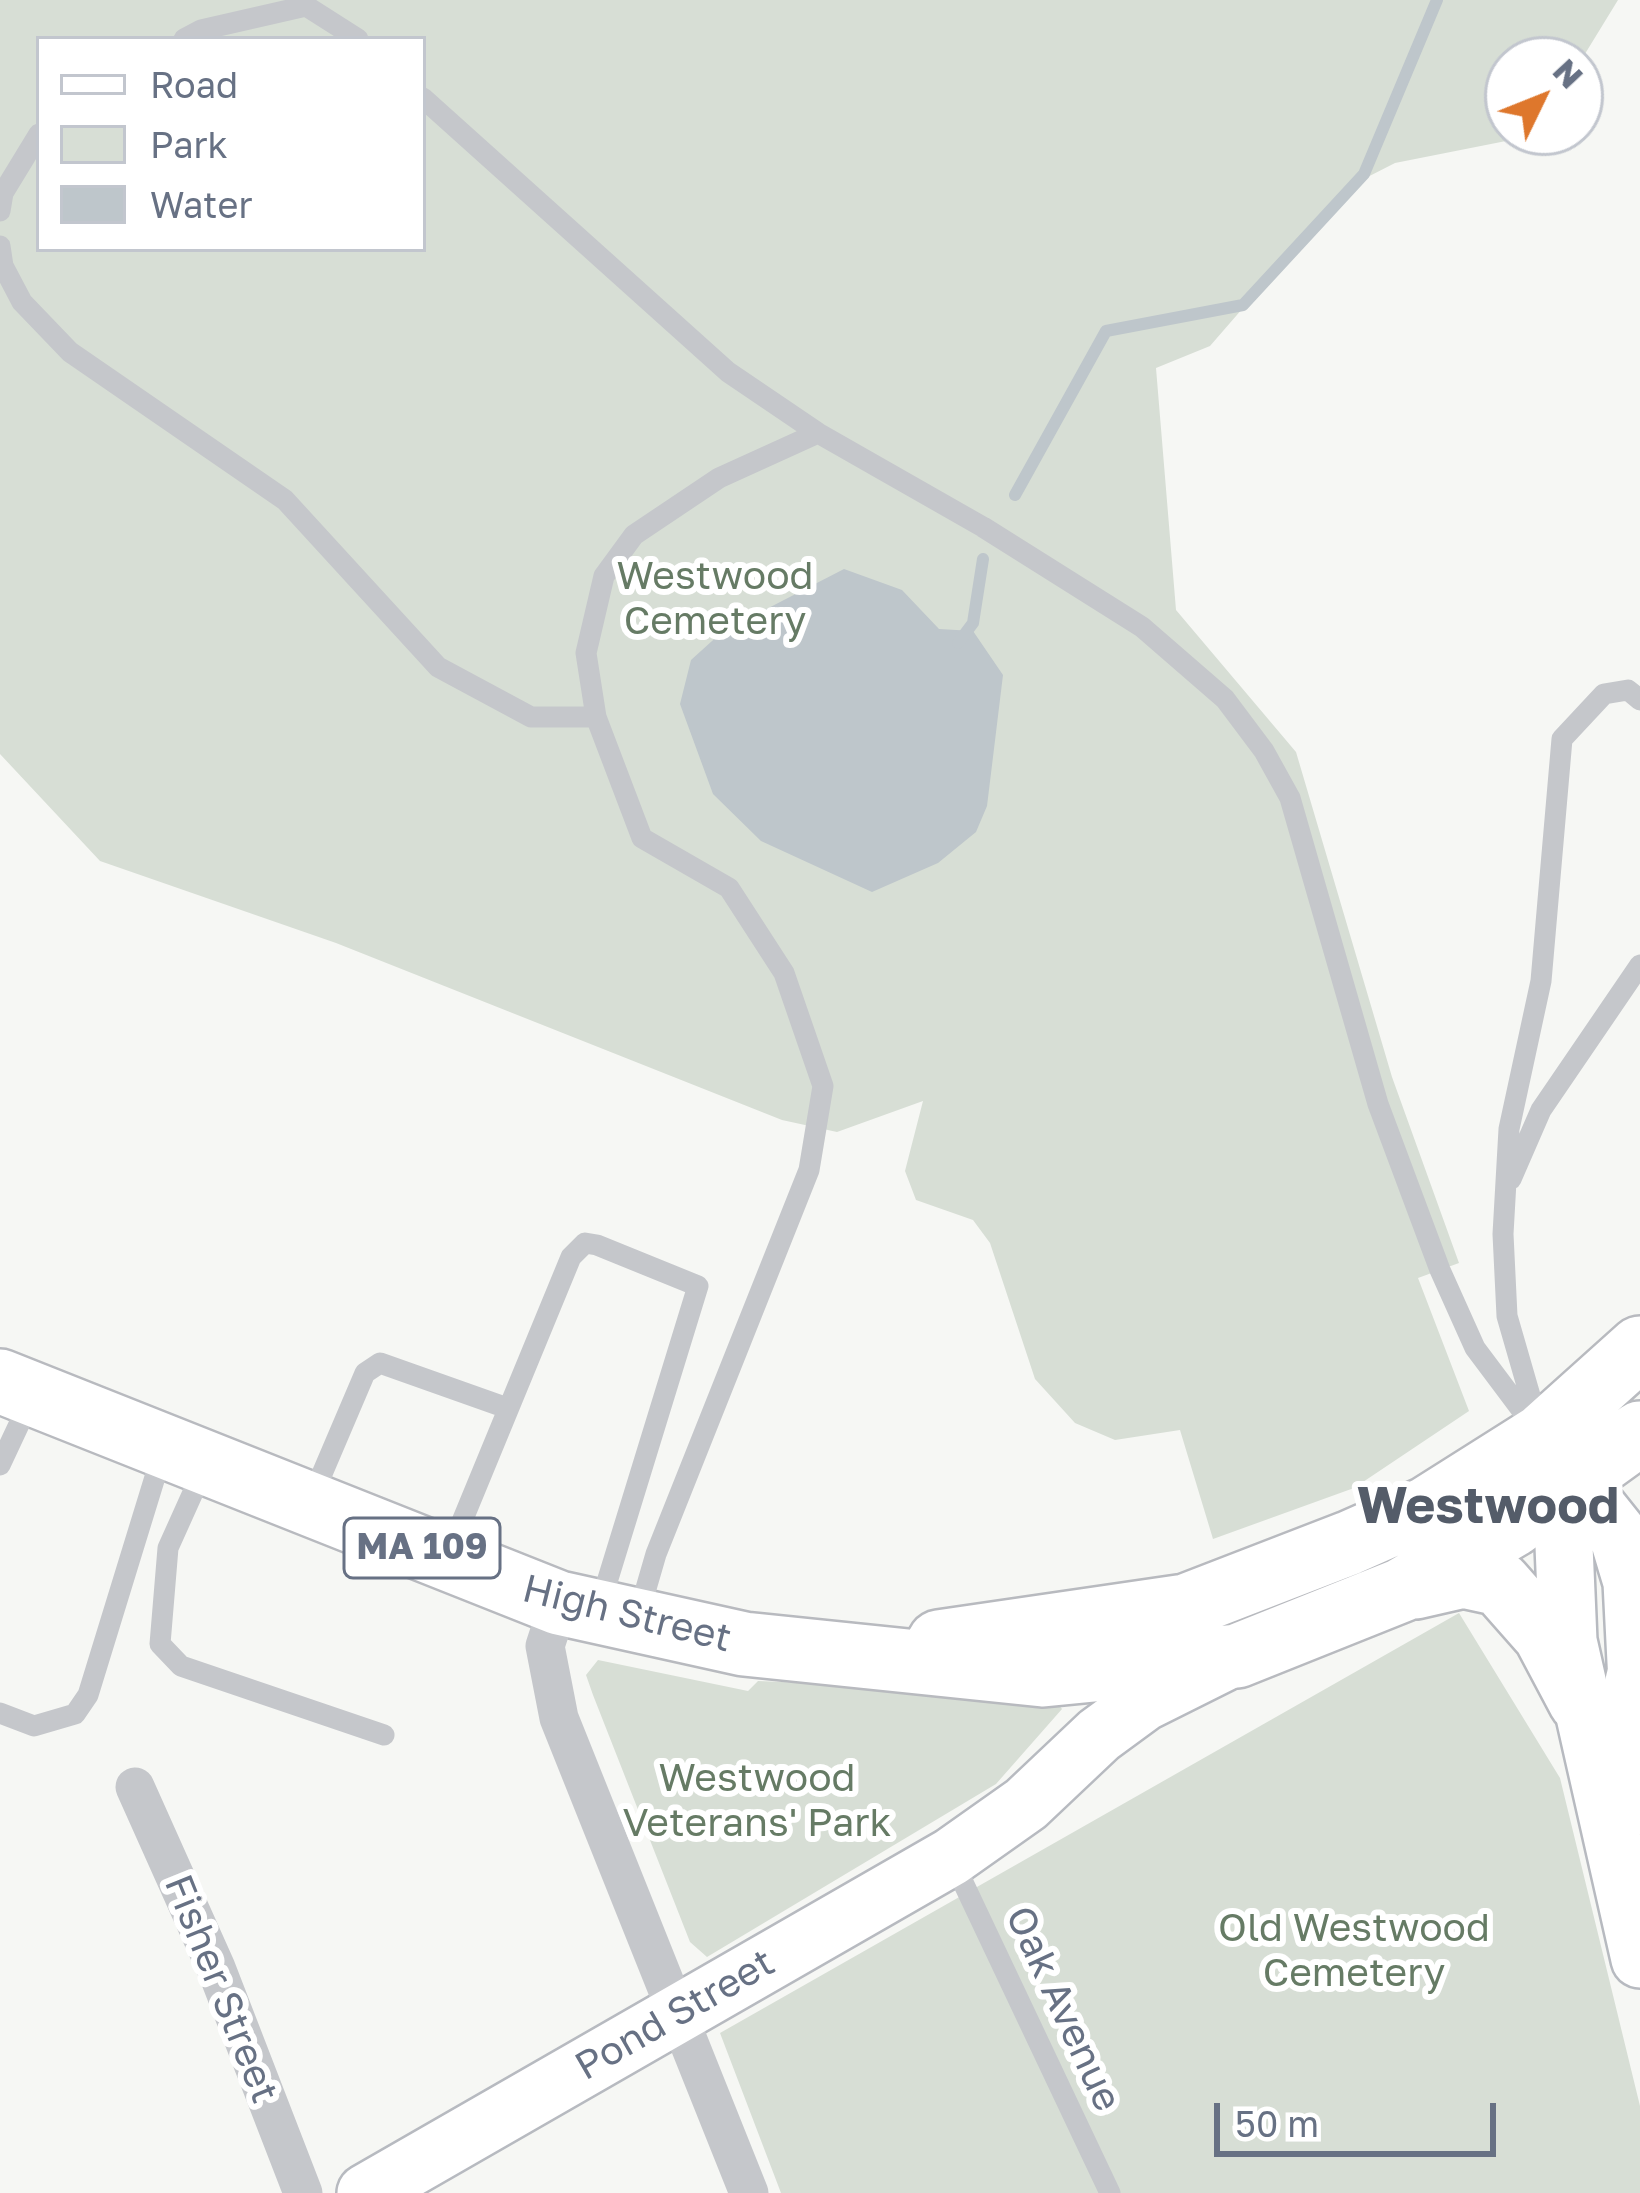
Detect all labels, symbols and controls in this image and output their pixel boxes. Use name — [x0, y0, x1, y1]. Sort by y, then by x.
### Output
legend — [36, 36, 426, 252]
north arrow — [1484, 36, 1604, 156]
text: N — [1546, 51, 1591, 96]
text: Road — [150, 63, 238, 106]
text: Park — [150, 123, 228, 166]
text: Water — [150, 183, 252, 226]
park label: Westwood Cemetery — [616, 554, 814, 645]
district label: Westwood — [1357, 1476, 1619, 1538]
road number: MA 109 — [344, 1518, 500, 1578]
street label: High Street — [518, 1565, 736, 1663]
park label: Westwood Veterans' Park — [623, 1756, 891, 1847]
street label: Fisher Street — [154, 1868, 288, 2110]
street label: Oak Avenue — [995, 1899, 1131, 2119]
park label: Old Westwood Cemetery — [1218, 1906, 1490, 1997]
street label: Pond Street — [567, 1939, 783, 2091]
scale bar — [1220, 2079, 1502, 2153]
text: 50 m — [1235, 2102, 1319, 2145]

